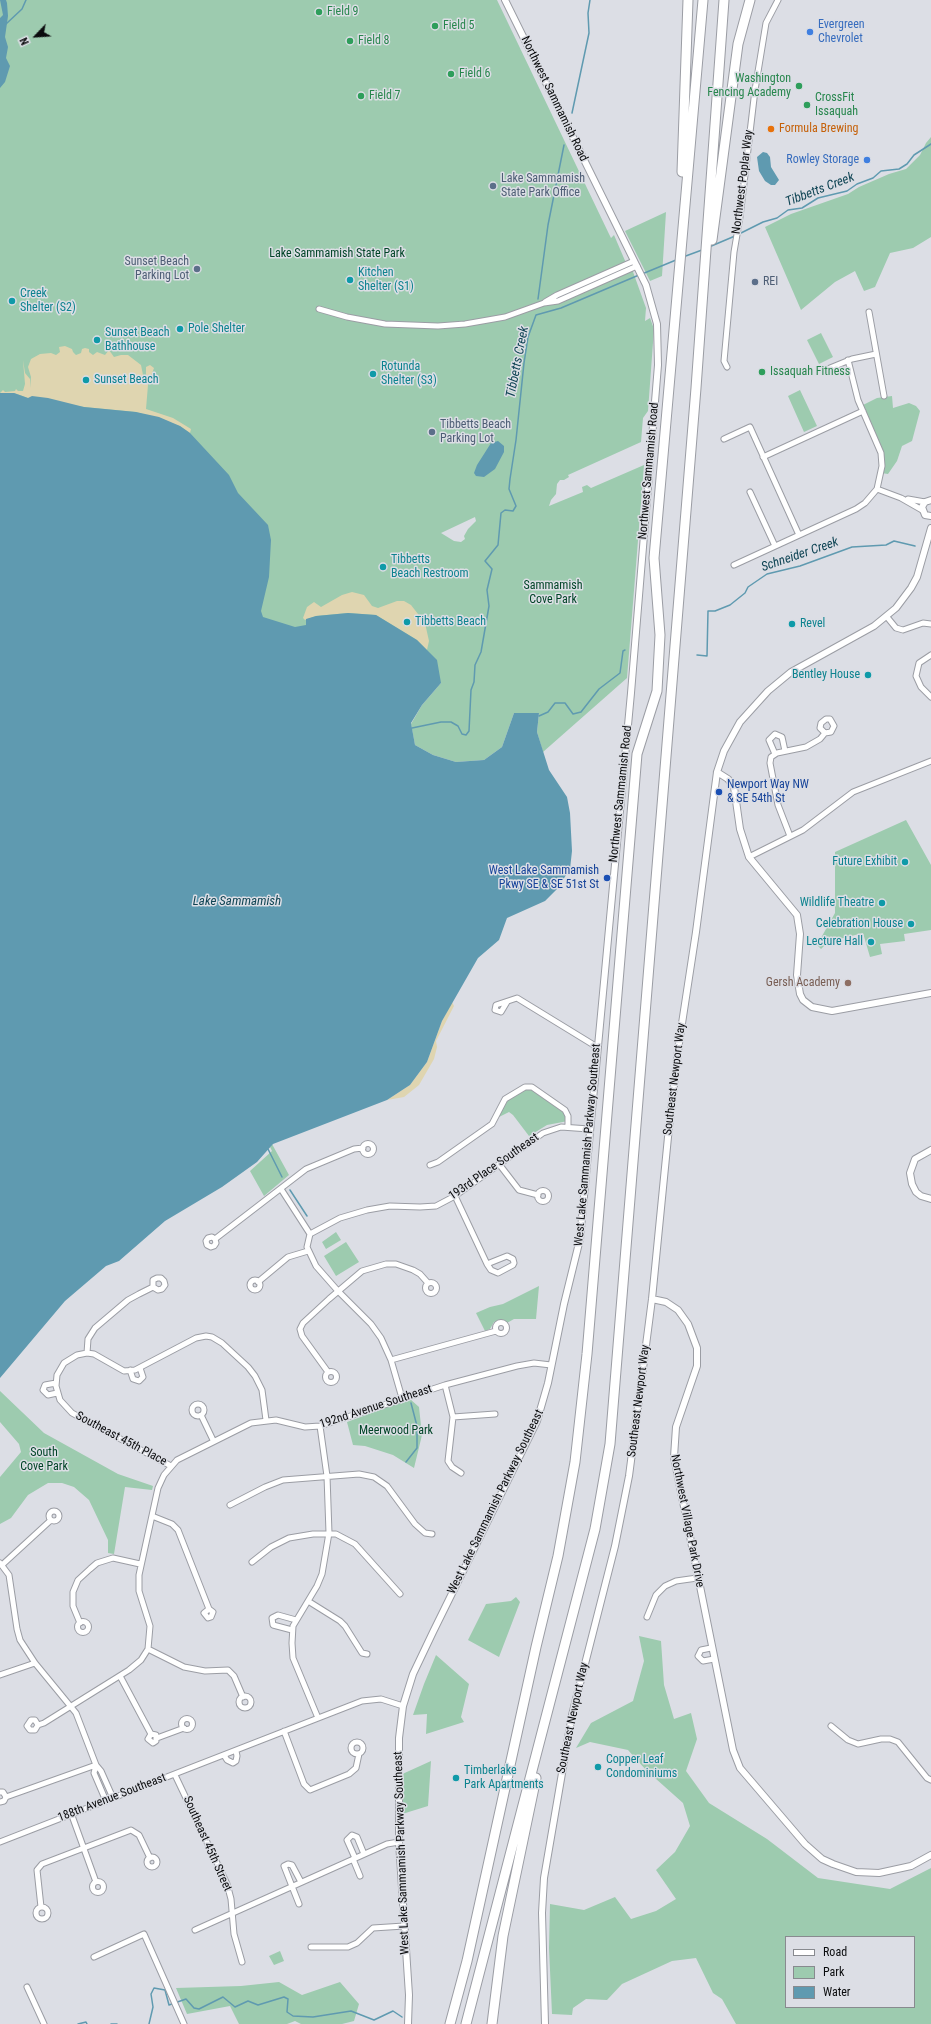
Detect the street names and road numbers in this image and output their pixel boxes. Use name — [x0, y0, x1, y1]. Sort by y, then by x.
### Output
street label: Northwest Sammamish Road — [517, 34, 591, 164]
street label: Northwest Poplar Way — [729, 129, 757, 235]
street label: Northwest Sammamish Road — [636, 402, 662, 540]
street label: Northwest Sammamish Road — [607, 725, 635, 863]
street label: Southeast Newport Way — [661, 1022, 689, 1136]
street label: West Lake Sammamish Parkway Southeast — [572, 1043, 604, 1247]
street label: 193rd Place Southeast — [446, 1130, 542, 1204]
street label: Southeast Newport Way — [625, 1344, 653, 1458]
street label: 192nd Avenue Southeast — [318, 1382, 434, 1432]
street label: West Lake Sammamish Parkway Southeast — [445, 1407, 547, 1597]
street label: Southeast 45th Place — [73, 1409, 169, 1469]
street label: Northwest Village Park Drive — [667, 1453, 707, 1589]
street label: Southeast Newport Way — [554, 1661, 592, 1775]
street label: West Lake Sammamish Parkway Southeast — [391, 1751, 413, 1955]
street label: 188th Avenue Southeast — [56, 1771, 168, 1825]
street label: Southeast 45th Street — [180, 1794, 234, 1894]

